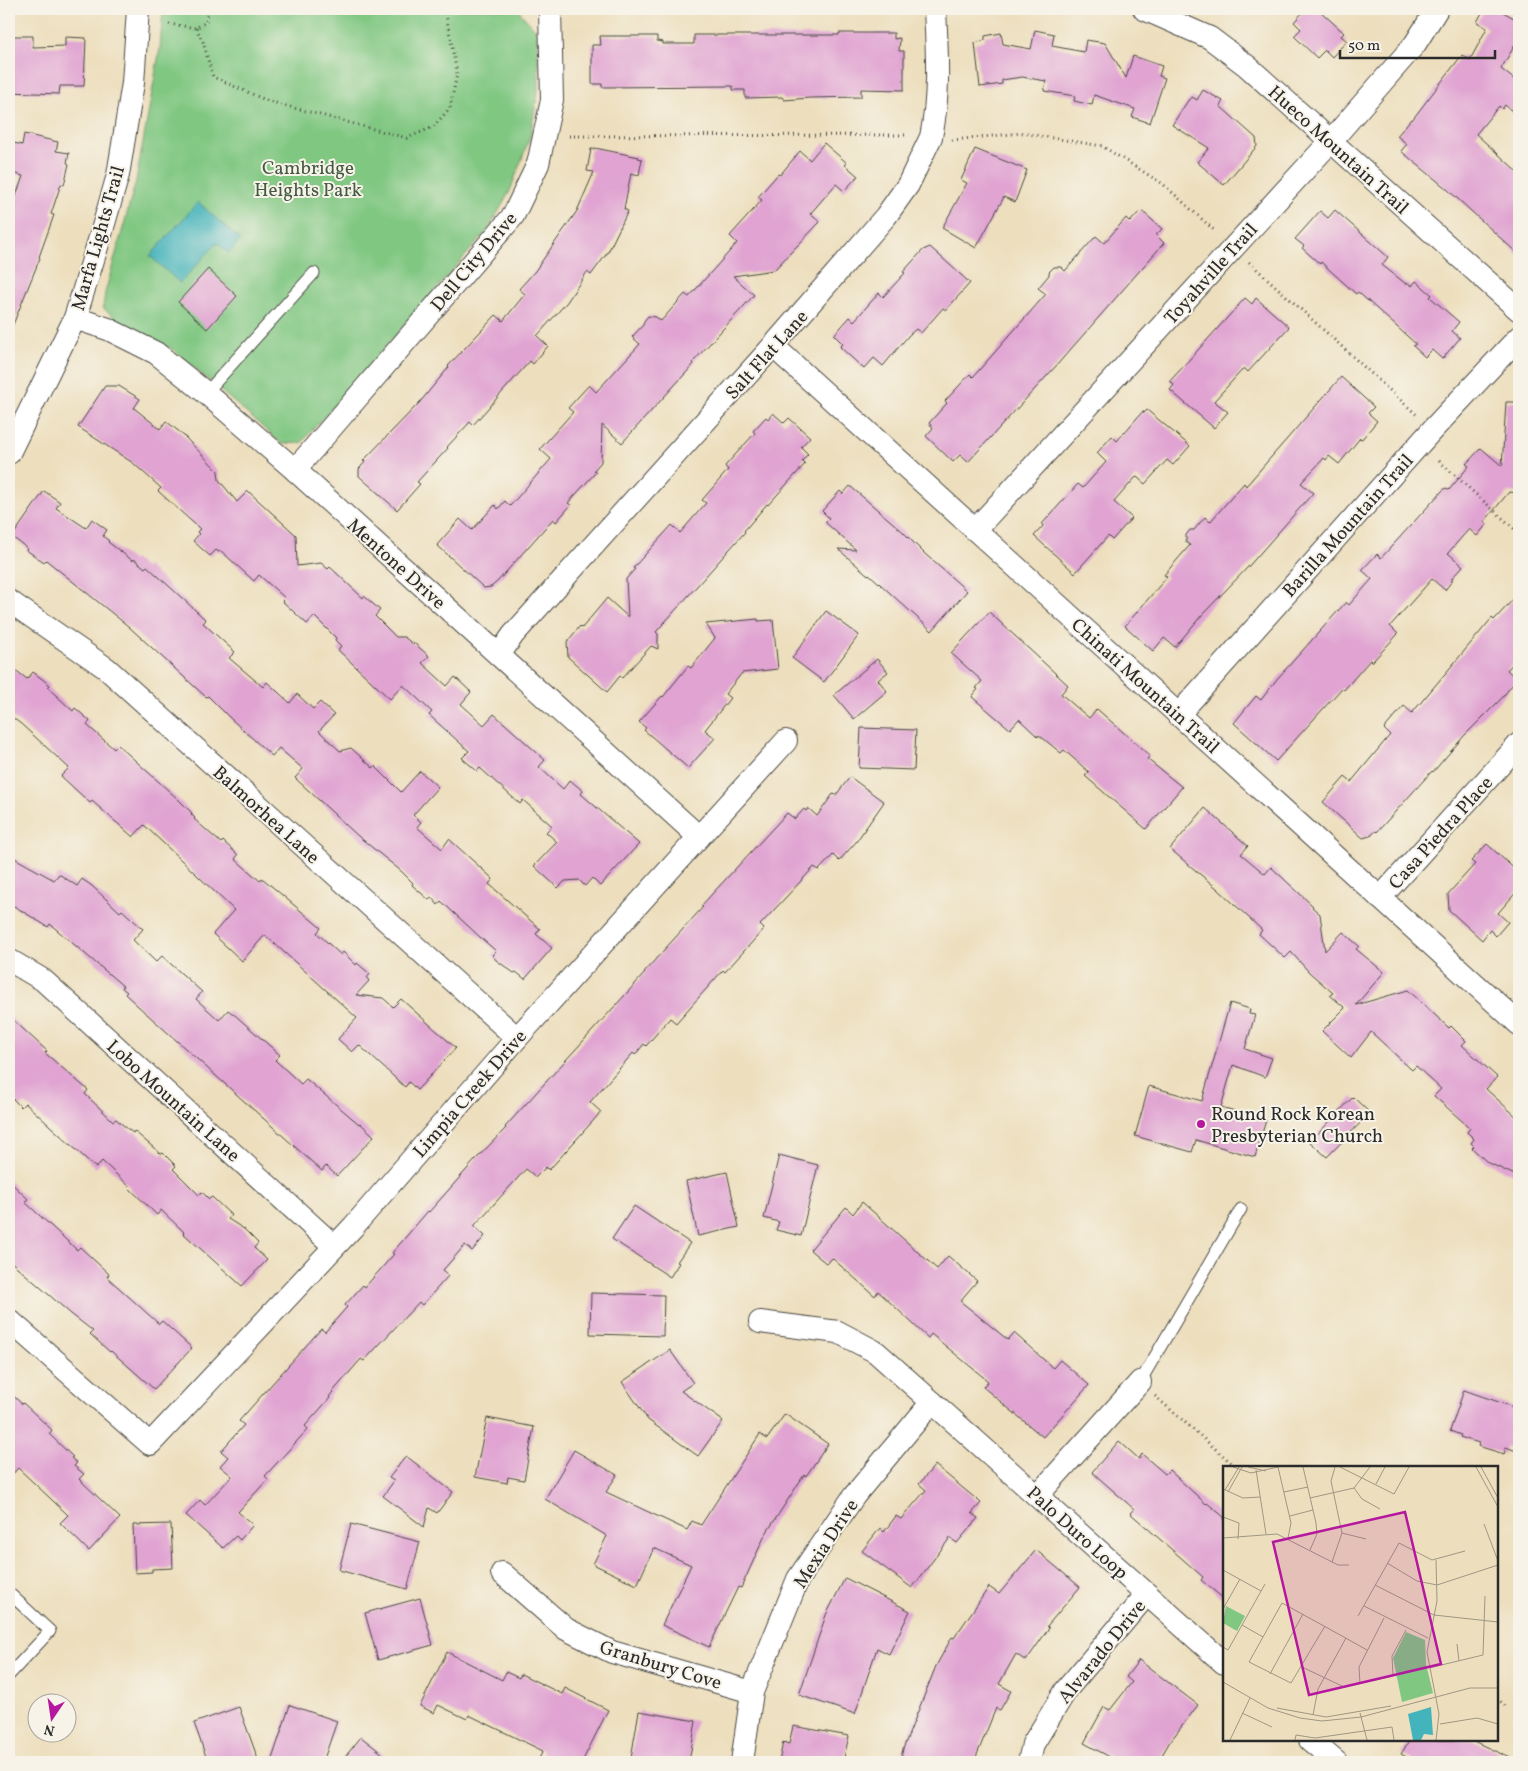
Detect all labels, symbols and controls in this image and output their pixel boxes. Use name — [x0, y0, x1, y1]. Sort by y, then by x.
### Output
scale bar — [1340, 28, 1496, 60]
text: 50 m — [1348, 36, 1380, 57]
street label: Hueco Mountain Trail — [1262, 80, 1414, 221]
park label: Cambridge Heights Park — [254, 156, 362, 204]
street label: Marfa Lights Trail — [66, 163, 132, 314]
street label: Dell City Drive — [425, 207, 524, 318]
street label: Toyahville Trail — [1159, 218, 1264, 331]
street label: Salt Flat Lane — [720, 305, 815, 406]
street label: Barilla Mountain Trail — [1277, 449, 1420, 604]
street label: Mentone Drive — [341, 513, 451, 616]
street label: Chinati Mountain Trail — [1065, 613, 1225, 760]
street label: Balmorhea Lane — [206, 760, 325, 871]
street label: Casa Piedra Place — [1383, 771, 1500, 896]
street label: Limpia Creek Drive — [408, 1025, 533, 1164]
street label: Lobo Mountain Lane — [100, 1034, 245, 1169]
place label: Round Rock Korean Presbyterian Church — [1211, 1102, 1383, 1150]
marker: Round Rock Korean Presbyterian Church — [1195, 1118, 1207, 1130]
inset map — [1223, 1466, 1498, 1741]
street label: Palo Duro Loop — [1020, 1481, 1133, 1586]
street label: Mexia Drive — [788, 1494, 865, 1594]
street label: Alvarado Drive — [1052, 1595, 1153, 1710]
street label: Granbury Cove — [596, 1635, 725, 1697]
north arrow — [28, 1694, 78, 1744]
text: N — [42, 1719, 57, 1740]

